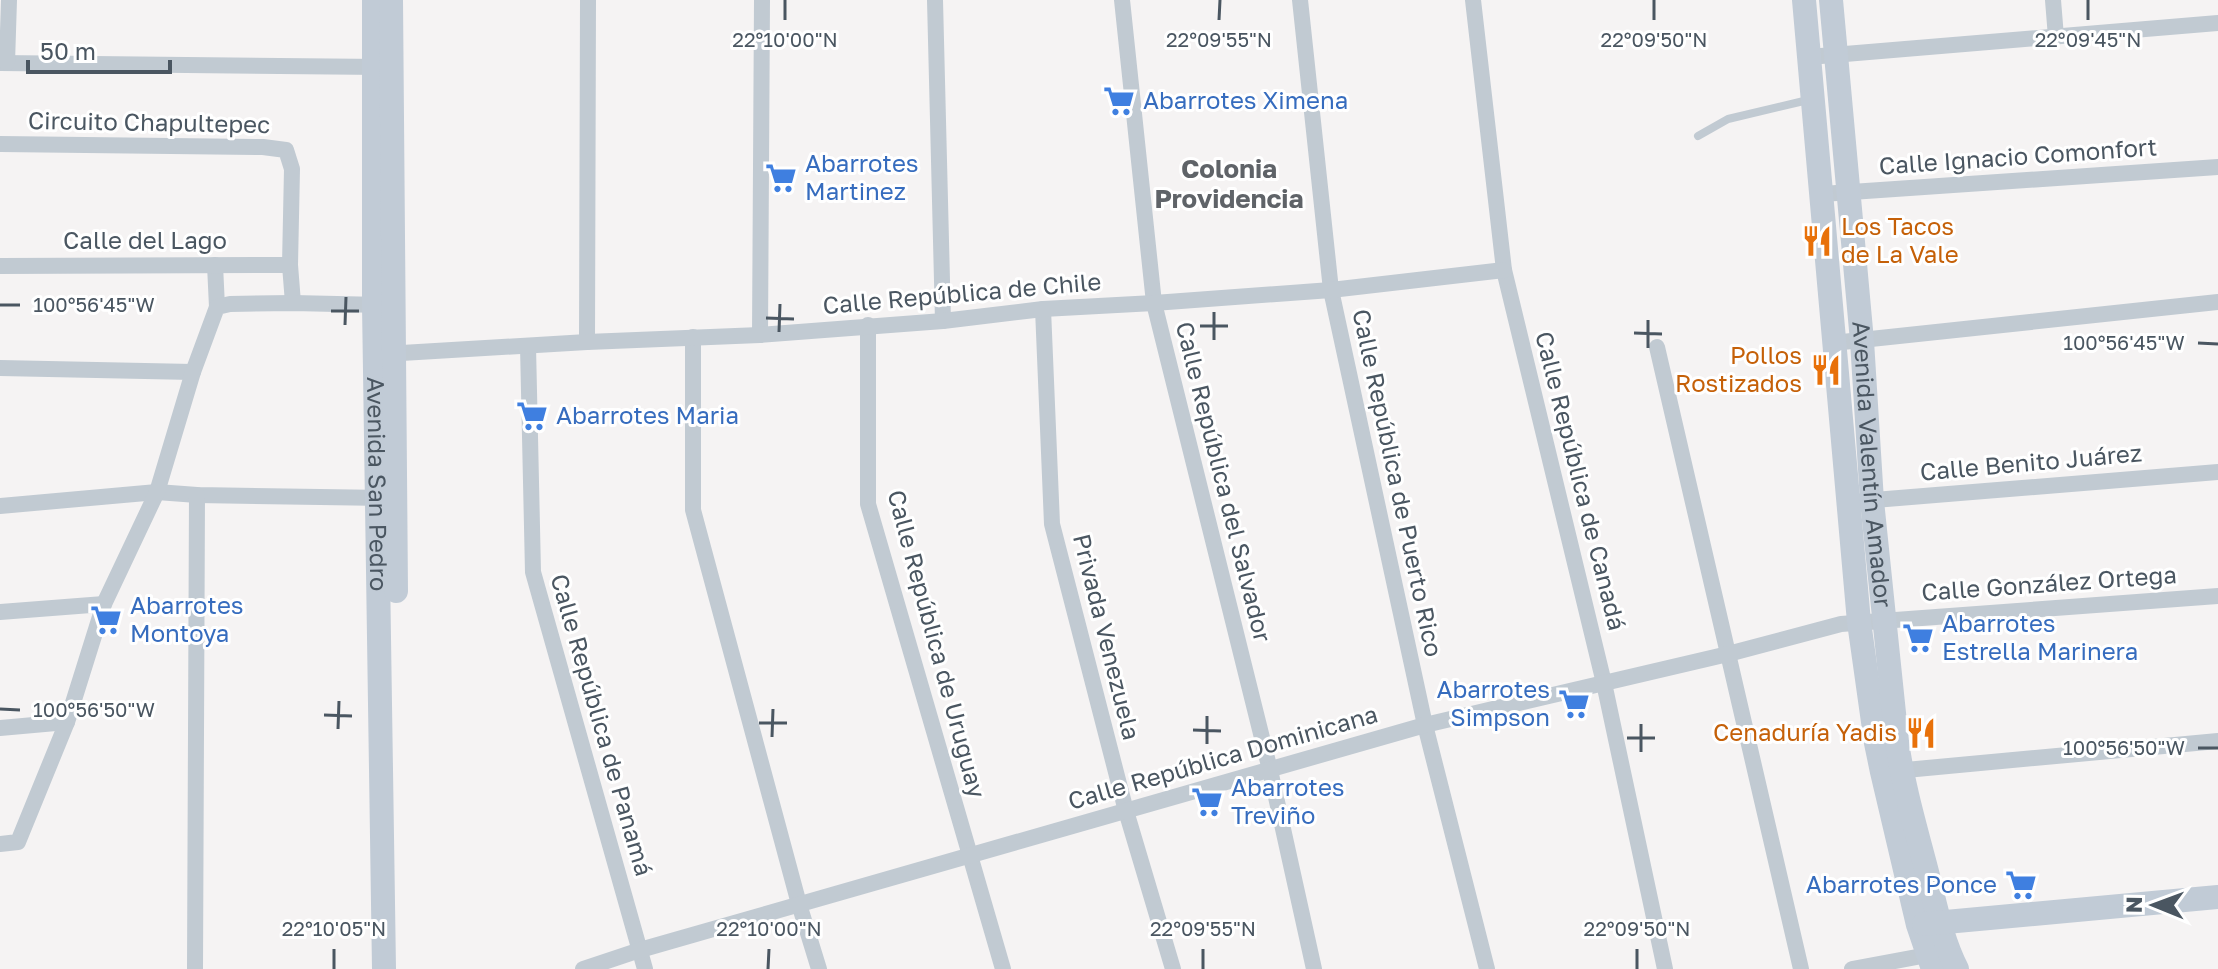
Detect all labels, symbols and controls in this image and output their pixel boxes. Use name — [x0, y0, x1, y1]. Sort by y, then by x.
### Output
scale bar — [28, 24, 170, 74]
text: 22°10'00"N — [732, 27, 838, 51]
text: 22°09'55"N — [1166, 27, 1272, 51]
text: 22°09'50"N — [1601, 27, 1707, 51]
text: 22°09'45"N — [2035, 27, 2141, 51]
text: 50 m — [40, 36, 96, 65]
supermarket icon: Abarrotes Ximena — [1102, 84, 1136, 118]
place label: Abarrotes Ximena — [1143, 85, 1348, 114]
street label: Circuito Chapultepec — [28, 105, 270, 138]
street label: Calle Ignacio Comonfort — [1878, 131, 2158, 180]
place label: Abarrotes Martinez — [805, 148, 919, 205]
district label: Colonia Providencia — [1154, 153, 1304, 214]
supermarket icon: Abarrotes Martinez — [764, 161, 798, 195]
place label: Los Tacos de La Vale — [1841, 211, 1959, 268]
restaurant icon: Los Tacos de La Vale — [1800, 224, 1834, 258]
street label: Calle del Lago — [63, 225, 227, 254]
street label: Calle República de Chile — [822, 266, 1102, 319]
text: 100°56'45"W — [33, 292, 155, 316]
street label: Calle República de Puerto Rico — [1347, 306, 1450, 659]
street label: Calle República del Salvador — [1171, 319, 1278, 645]
street label: Avenida Valentín Amador — [1847, 320, 1899, 609]
street label: Calle República de Canadá — [1530, 328, 1633, 633]
text: 100°56'45"W — [2063, 330, 2185, 354]
place label: Pollos Rostizados — [1675, 340, 1802, 397]
restaurant icon: Pollos Rostizados — [1809, 353, 1843, 387]
street label: Avenida San Pedro — [362, 377, 394, 591]
supermarket icon: Abarrotes Maria — [515, 399, 549, 433]
place label: Abarrotes Maria — [556, 400, 739, 429]
street label: Calle Benito Juárez — [1919, 437, 2143, 486]
street label: Calle República de Uruguay — [882, 486, 993, 801]
street label: Privada Venezuela — [1068, 531, 1147, 743]
street label: Calle González Ortega — [1920, 559, 2178, 606]
street label: Calle República de Panamá — [545, 570, 659, 879]
place label: Abarrotes Montoya — [130, 590, 244, 647]
supermarket icon: Abarrotes Montoya — [89, 603, 123, 637]
place label: Abarrotes Estrella Marinera — [1942, 608, 2138, 665]
supermarket icon: Abarrotes Estrella Marinera — [1901, 621, 1935, 655]
place label: Abarrotes Simpson — [1436, 674, 1550, 731]
supermarket icon: Abarrotes Simpson — [1557, 687, 1591, 721]
text: 100°56'50"W — [33, 697, 155, 721]
street label: Calle República Dominicana — [1064, 698, 1381, 815]
restaurant icon: Cenaduría Yadis — [1904, 716, 1938, 750]
place label: Cenaduría Yadis — [1713, 717, 1897, 746]
text: 100°56'50"W — [2063, 735, 2185, 759]
place label: Abarrotes Treviño — [1231, 772, 1345, 829]
supermarket icon: Abarrotes Treviño — [1190, 785, 1224, 819]
north arrow — [2114, 865, 2194, 945]
supermarket icon: Abarrotes Ponce — [2004, 868, 2038, 902]
place label: Abarrotes Ponce — [1806, 869, 1997, 898]
text: N — [2120, 896, 2147, 913]
text: 22°10'05"N — [282, 916, 386, 940]
text: 22°10'00"N — [716, 916, 822, 940]
text: 22°09'55"N — [1150, 916, 1256, 940]
text: 22°09'50"N — [1584, 916, 1690, 940]

